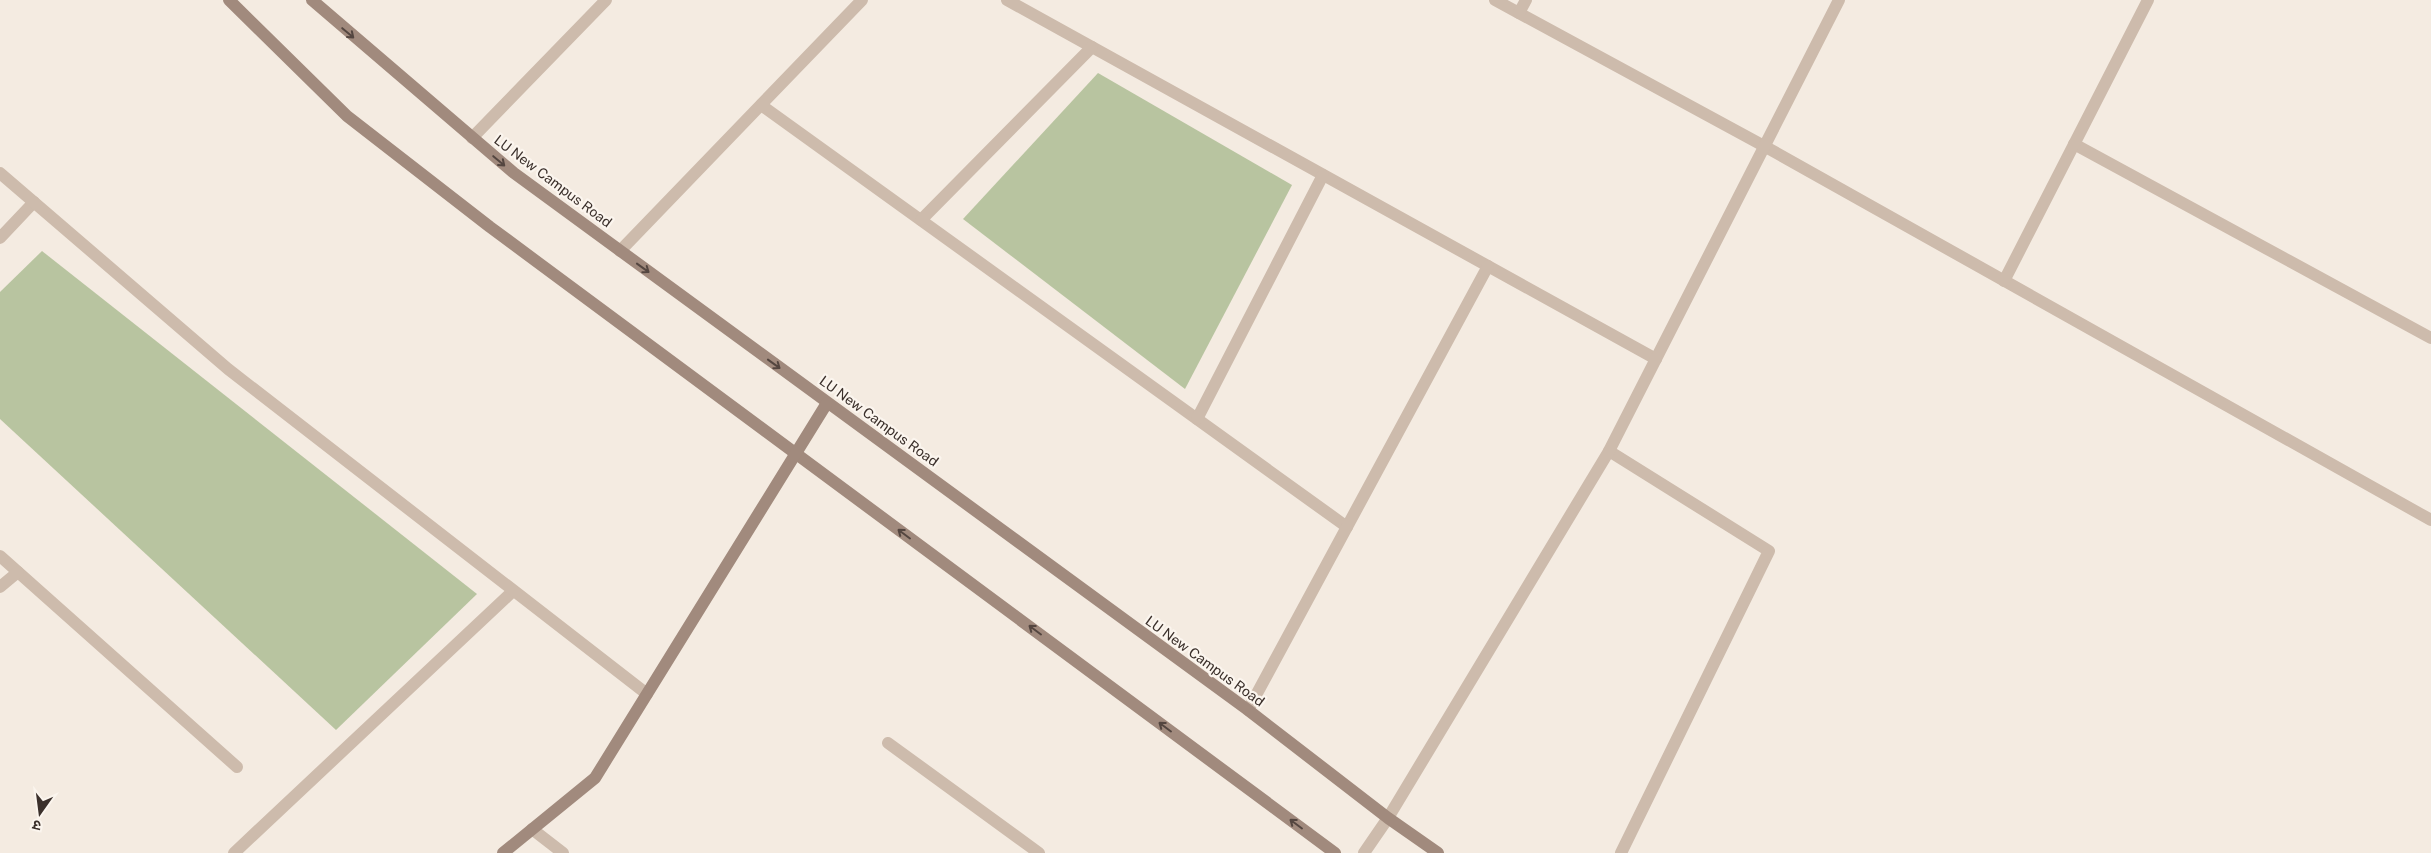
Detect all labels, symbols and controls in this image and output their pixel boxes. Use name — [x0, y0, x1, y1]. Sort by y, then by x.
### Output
one-way arrow — [341, 27, 354, 38]
street label: LU New Campus Road — [491, 132, 615, 230]
one-way arrow — [492, 155, 505, 166]
one-way arrow — [636, 263, 650, 273]
one-way arrow — [767, 359, 781, 369]
street label: LU New Campus Road — [816, 373, 942, 469]
one-way arrow — [898, 528, 911, 539]
street label: LU New Campus Road — [1142, 613, 1268, 709]
one-way arrow — [1029, 625, 1042, 636]
one-way arrow — [1158, 722, 1172, 732]
north arrow — [15, 788, 65, 838]
text: उ — [30, 817, 43, 834]
one-way arrow — [1289, 819, 1303, 829]

